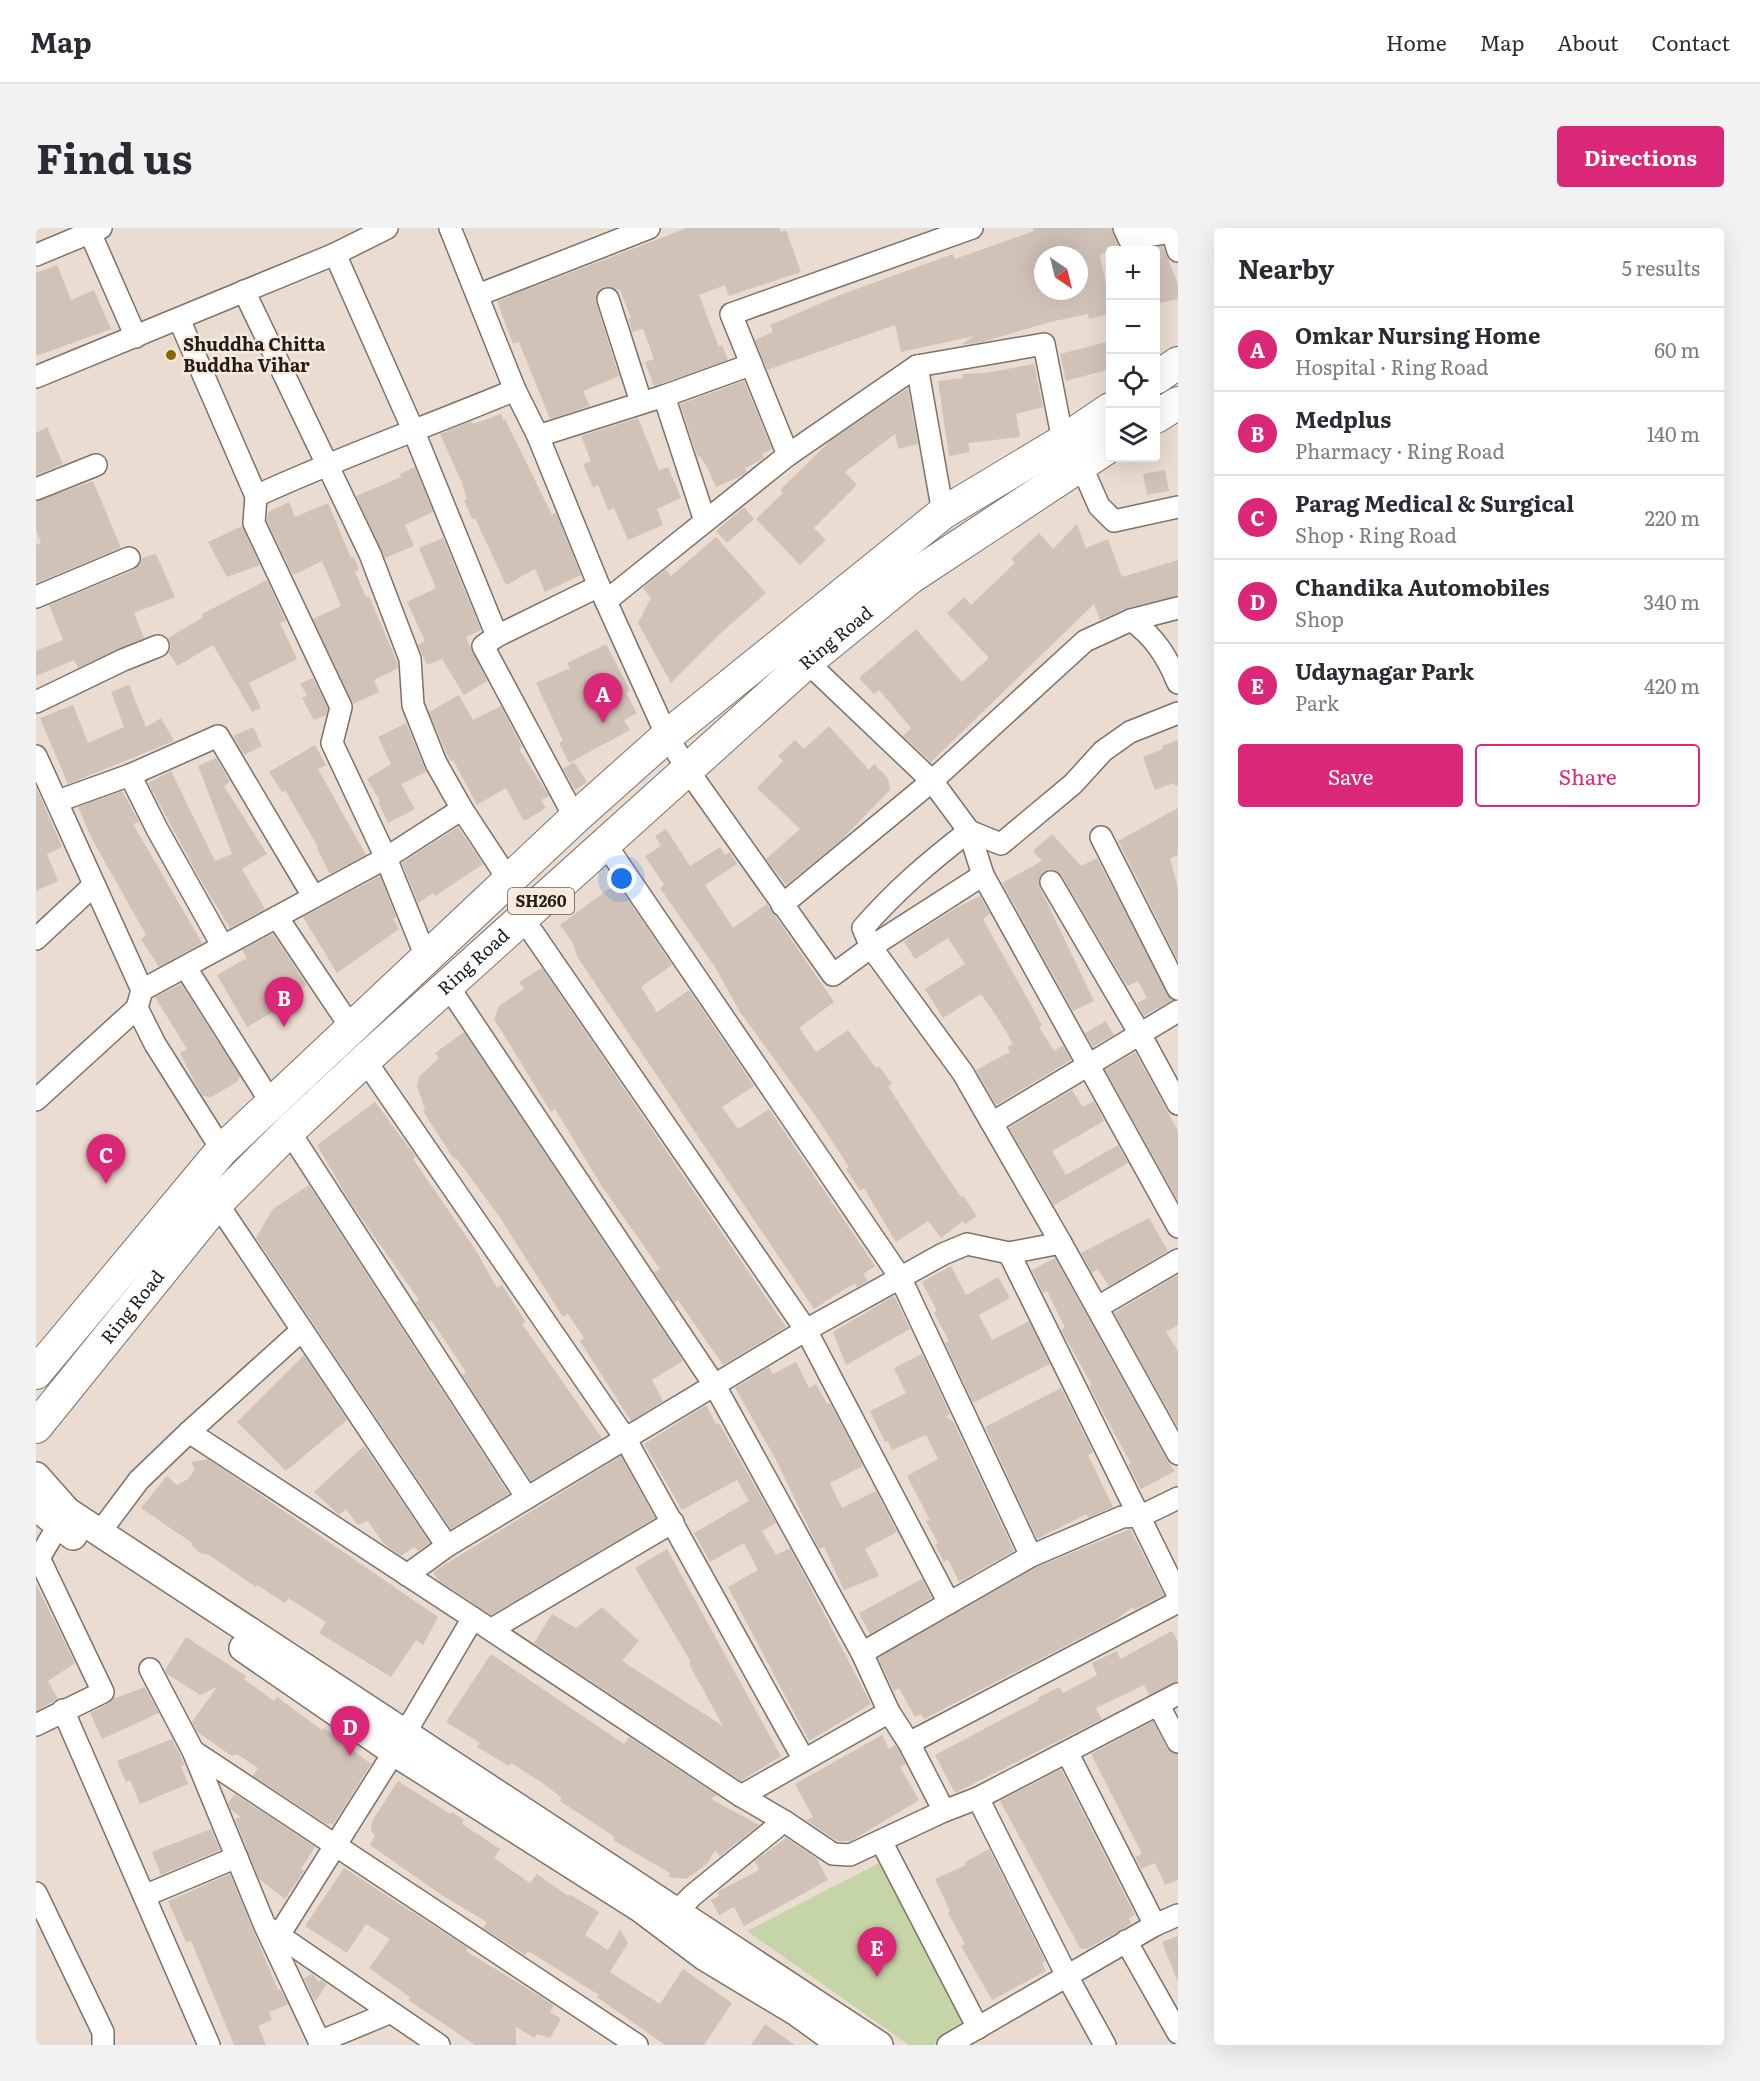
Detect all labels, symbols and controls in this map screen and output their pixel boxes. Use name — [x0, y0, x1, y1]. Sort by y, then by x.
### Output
text: Map — [30, 20, 92, 62]
text: Home — [1386, 26, 1447, 57]
text: Map — [1480, 26, 1524, 57]
text: About — [1557, 26, 1619, 57]
text: Contact — [1652, 26, 1730, 57]
text: Find us — [36, 125, 193, 187]
button: Directions — [1557, 126, 1724, 187]
north arrow — [1034, 246, 1088, 300]
map controls — [1106, 246, 1160, 462]
button: + — [1106, 246, 1160, 300]
text: Nearby — [1238, 248, 1334, 287]
text: 5 results — [1622, 252, 1700, 282]
button: − — [1106, 300, 1160, 354]
text: Omkar Nursing Home — [1295, 318, 1540, 351]
place label: Shuddha Chitta Buddha Vihar — [183, 330, 326, 378]
text: A — [1250, 334, 1265, 364]
text: 60 m — [1654, 334, 1700, 364]
marker: Shuddha Chitta Buddha Vihar — [164, 348, 178, 362]
text: Hospital · Ring Road — [1295, 351, 1489, 381]
button: locate — [1106, 354, 1160, 408]
text: Medplus — [1295, 402, 1391, 435]
button: layers — [1106, 408, 1160, 462]
text: B — [1251, 418, 1264, 448]
text: 140 m — [1647, 418, 1700, 448]
text: Pharmacy · Ring Road — [1295, 435, 1505, 465]
text: Parag Medical & Surgical — [1295, 486, 1574, 519]
text: C — [1250, 502, 1265, 532]
text: 220 m — [1645, 502, 1700, 532]
text: Shop · Ring Road — [1295, 519, 1457, 549]
text: Chandika Automobiles — [1295, 570, 1550, 603]
text: D — [1250, 586, 1265, 616]
text: 340 m — [1643, 586, 1700, 616]
street label: Ring Road — [792, 599, 878, 675]
text: Shop — [1295, 603, 1344, 633]
text: Udaynagar Park — [1295, 654, 1474, 687]
text: E — [1251, 670, 1264, 700]
text: 420 m — [1644, 670, 1700, 700]
pin: A — [584, 674, 622, 723]
text: Park — [1295, 687, 1339, 717]
button: Save — [1238, 744, 1463, 807]
button: Share — [1475, 744, 1700, 807]
your location — [607, 864, 636, 893]
road number: SH260 — [508, 888, 574, 914]
street label: Ring Road — [431, 921, 514, 1001]
pin: B — [264, 978, 304, 1027]
pin: C — [86, 1134, 126, 1184]
street label: Ring Road — [93, 1263, 170, 1349]
pin: D — [330, 1706, 370, 1756]
pin: E — [858, 1928, 896, 1977]

